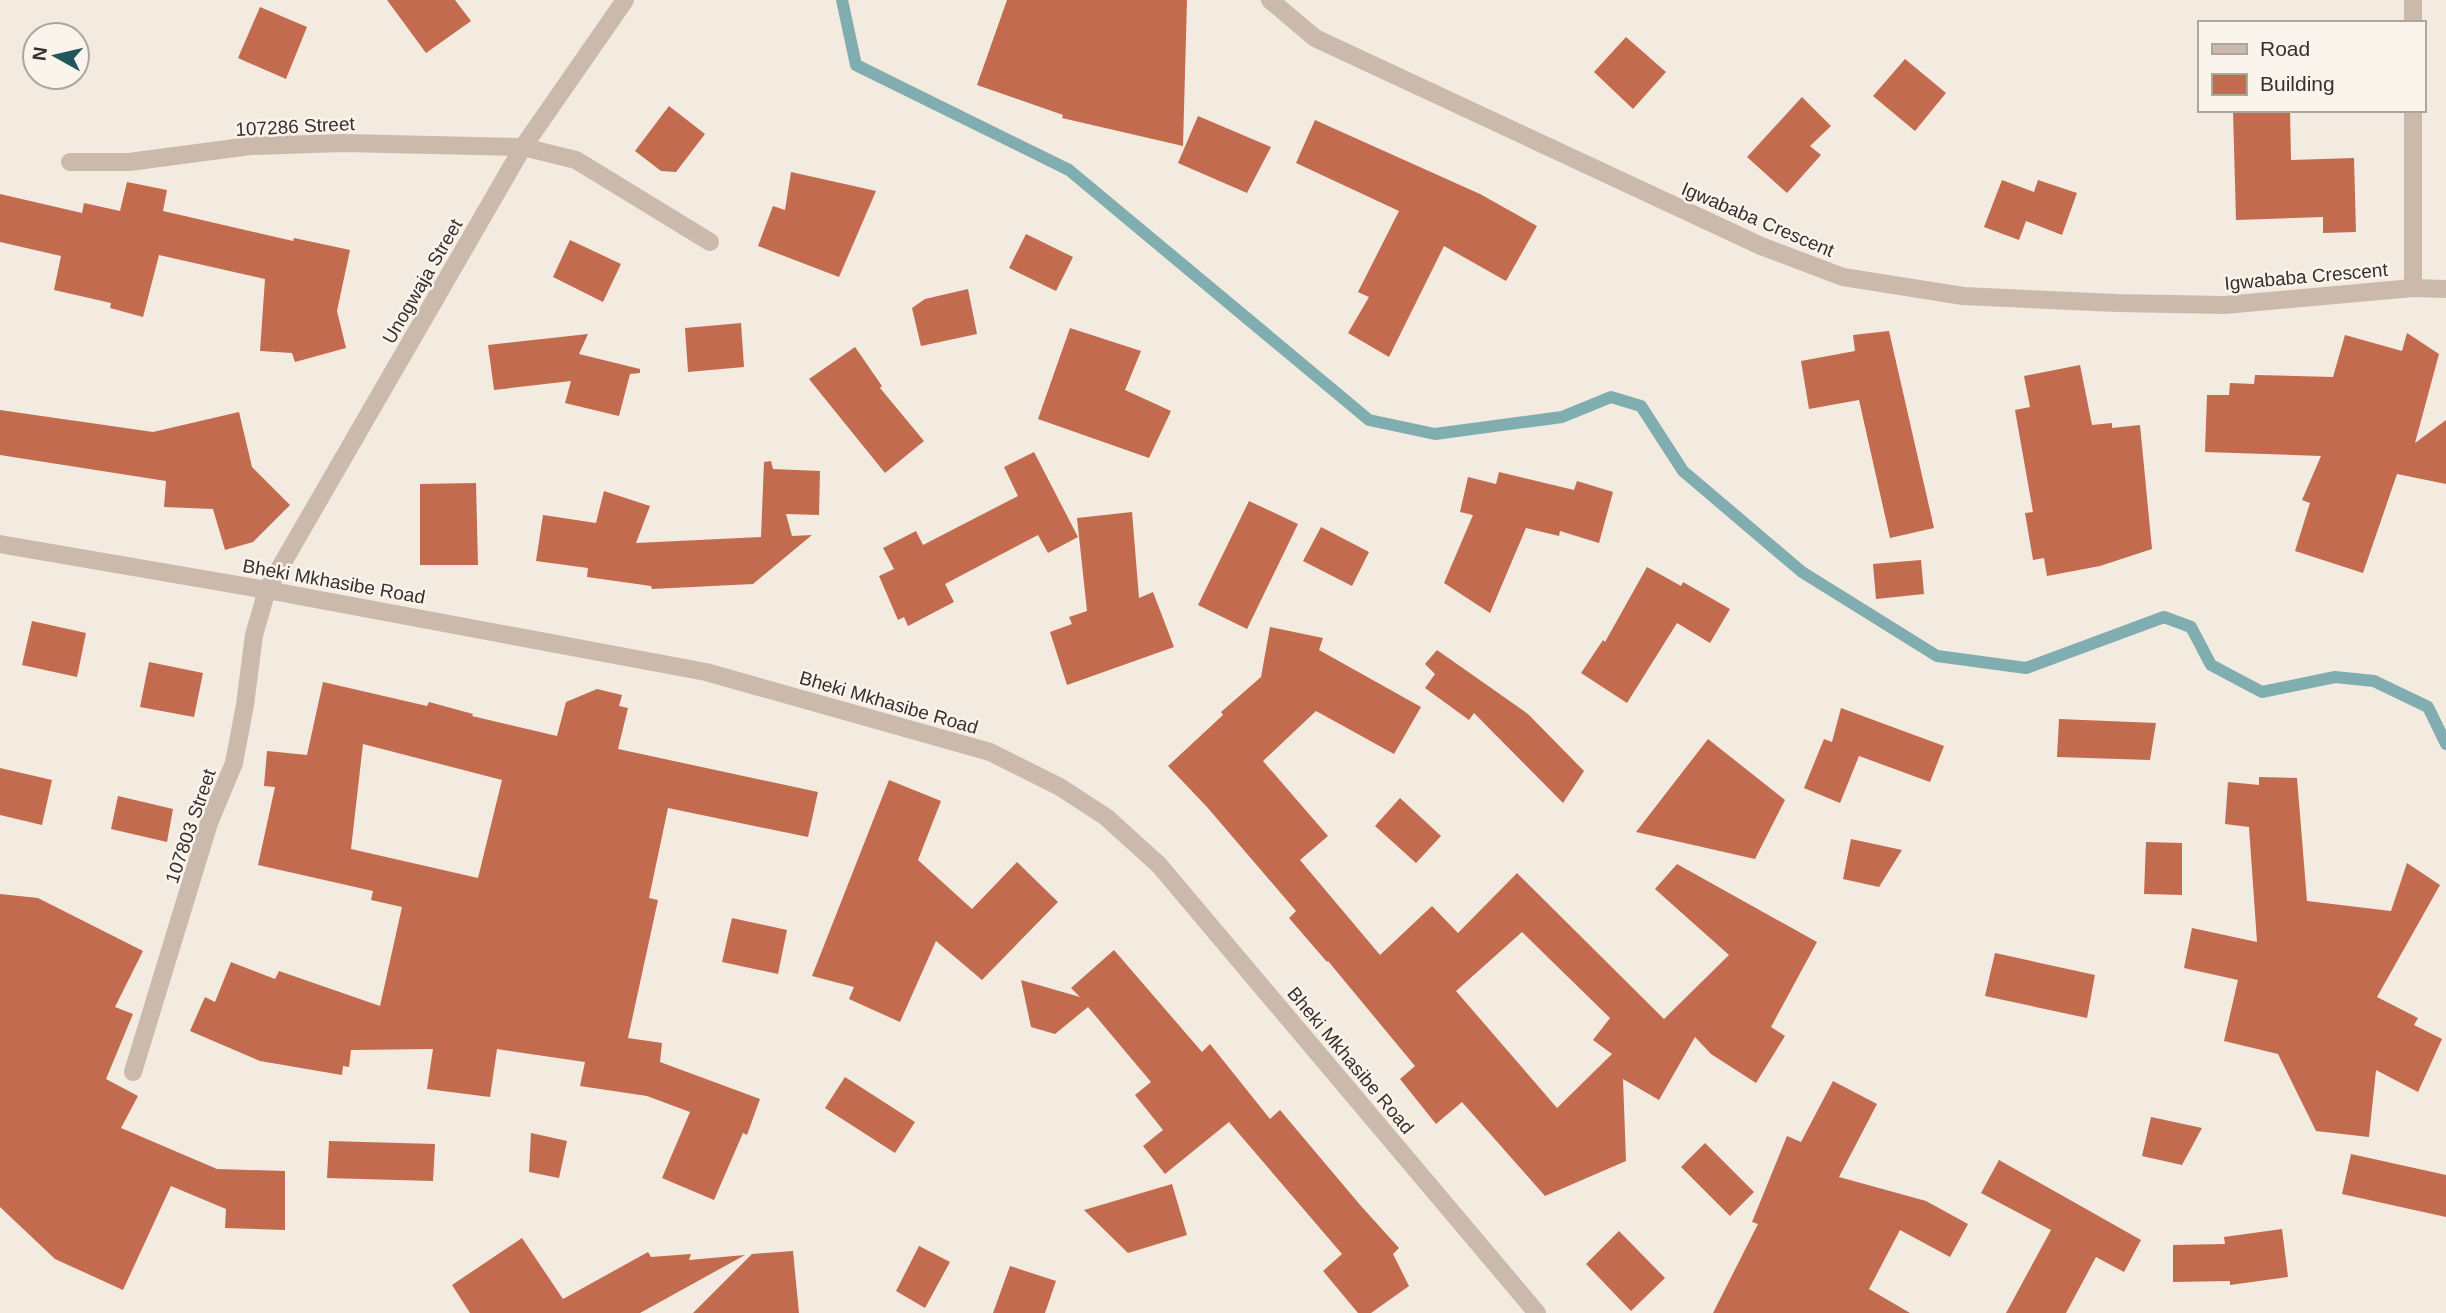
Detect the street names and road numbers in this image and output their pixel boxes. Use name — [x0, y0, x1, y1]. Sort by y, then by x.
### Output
street label: 107286 Street — [235, 113, 356, 140]
street label: Igwababa Crescent — [1678, 178, 1838, 261]
street label: Unogwaja Street — [378, 215, 467, 347]
street label: Igwababa Crescent — [2224, 259, 2389, 294]
street label: Bheki Mkhasibe Road — [241, 555, 427, 608]
street label: Bheki Mkhasibe Road — [797, 667, 981, 738]
street label: 107803 Street — [161, 766, 220, 886]
street label: Bheki Mkhasibe Road — [1283, 983, 1418, 1138]

